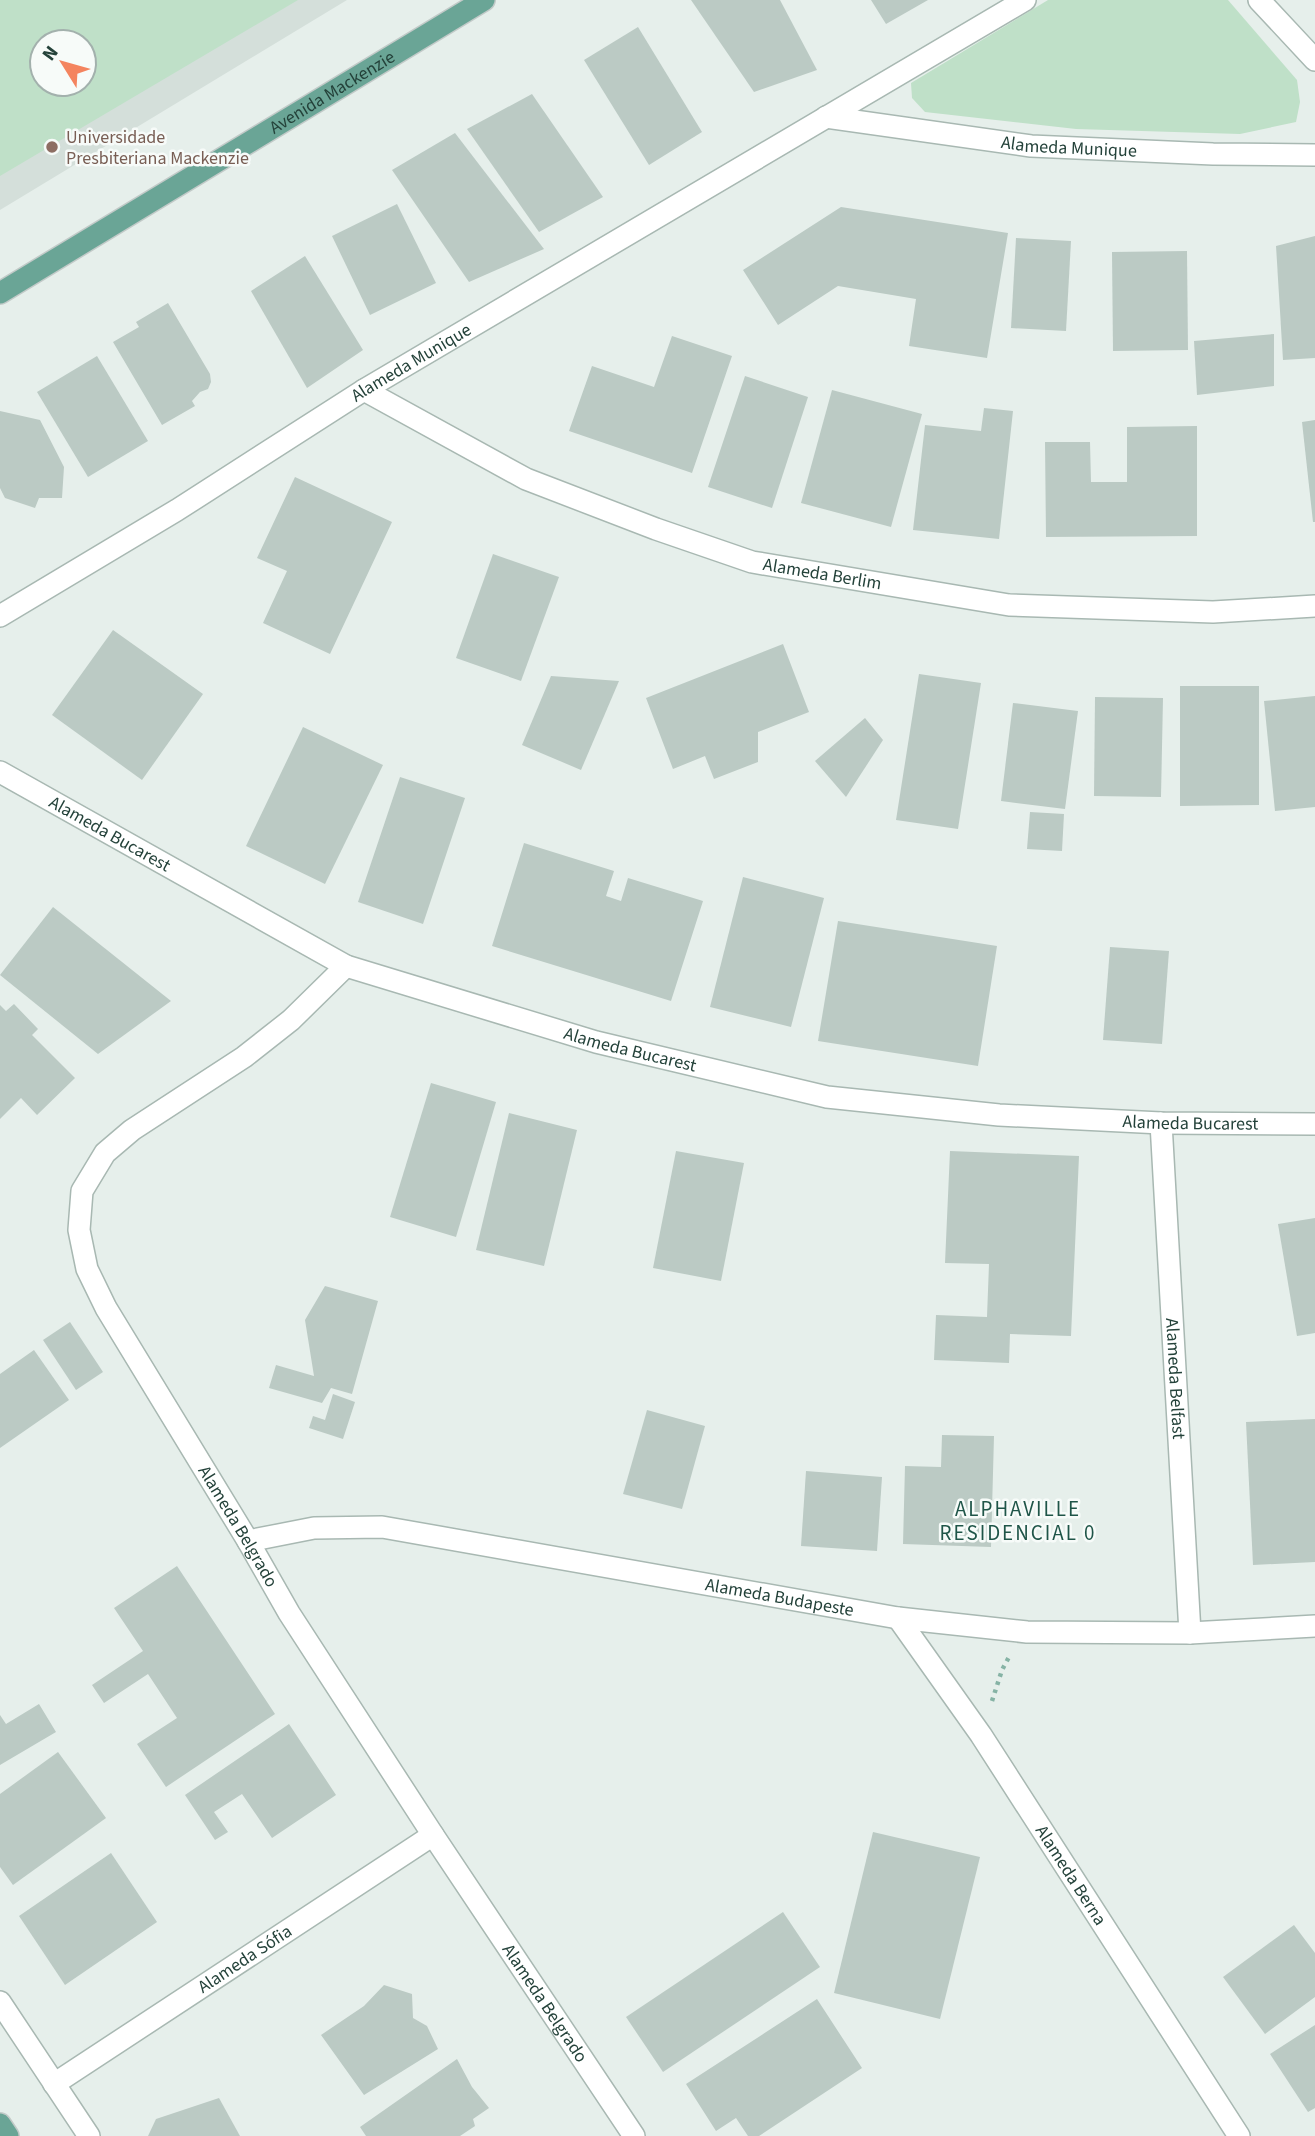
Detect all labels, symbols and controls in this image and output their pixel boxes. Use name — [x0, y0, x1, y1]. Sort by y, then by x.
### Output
north arrow — [28, 28, 98, 98]
text: N — [36, 40, 65, 67]
street label: Avenida Mackenzie — [265, 45, 400, 140]
place label: Universidade Presbiteriana Mackenzie — [66, 125, 249, 171]
street label: Alameda Munique — [999, 130, 1137, 164]
marker: Universidade Presbiteriana Mackenzie — [44, 139, 60, 155]
street label: Alameda Munique — [346, 317, 476, 408]
street label: Alameda Berlim — [761, 552, 883, 596]
street label: Alameda Bucarest — [44, 790, 175, 878]
street label: Alameda Bucarest — [561, 1021, 699, 1078]
street label: Alameda Bucarest — [1122, 1109, 1258, 1137]
street label: Alameda Belfast — [1159, 1317, 1191, 1440]
street label: Alameda Belgrado — [192, 1461, 284, 1592]
district label: ALPHAVILLE RESIDENCIAL 0 — [939, 1494, 1097, 1548]
street label: Alameda Budapeste — [703, 1572, 856, 1623]
street label: Alameda Berna — [1029, 1820, 1112, 1930]
street label: Alameda Sófia — [193, 1919, 297, 1999]
street label: Alameda Belgrado — [496, 1939, 593, 2067]

